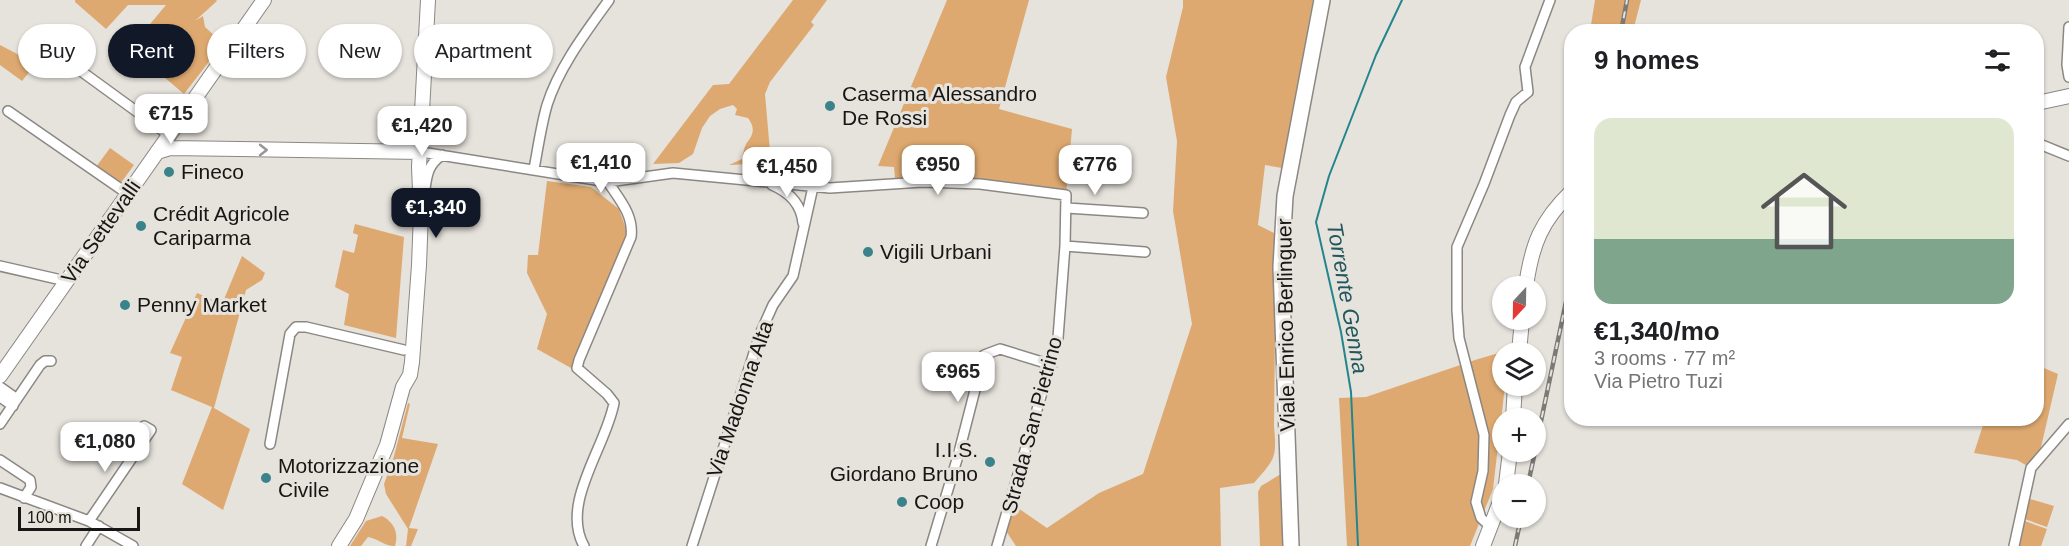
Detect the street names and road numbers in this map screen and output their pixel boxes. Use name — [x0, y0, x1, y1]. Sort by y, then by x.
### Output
street label: Via Settevalli — [56, 176, 145, 288]
street label: Viale Enrico Berlinguer — [1272, 218, 1299, 432]
street label: Via Madonna Alta — [702, 317, 777, 480]
street label: Strada San Pietrino — [997, 334, 1066, 516]

